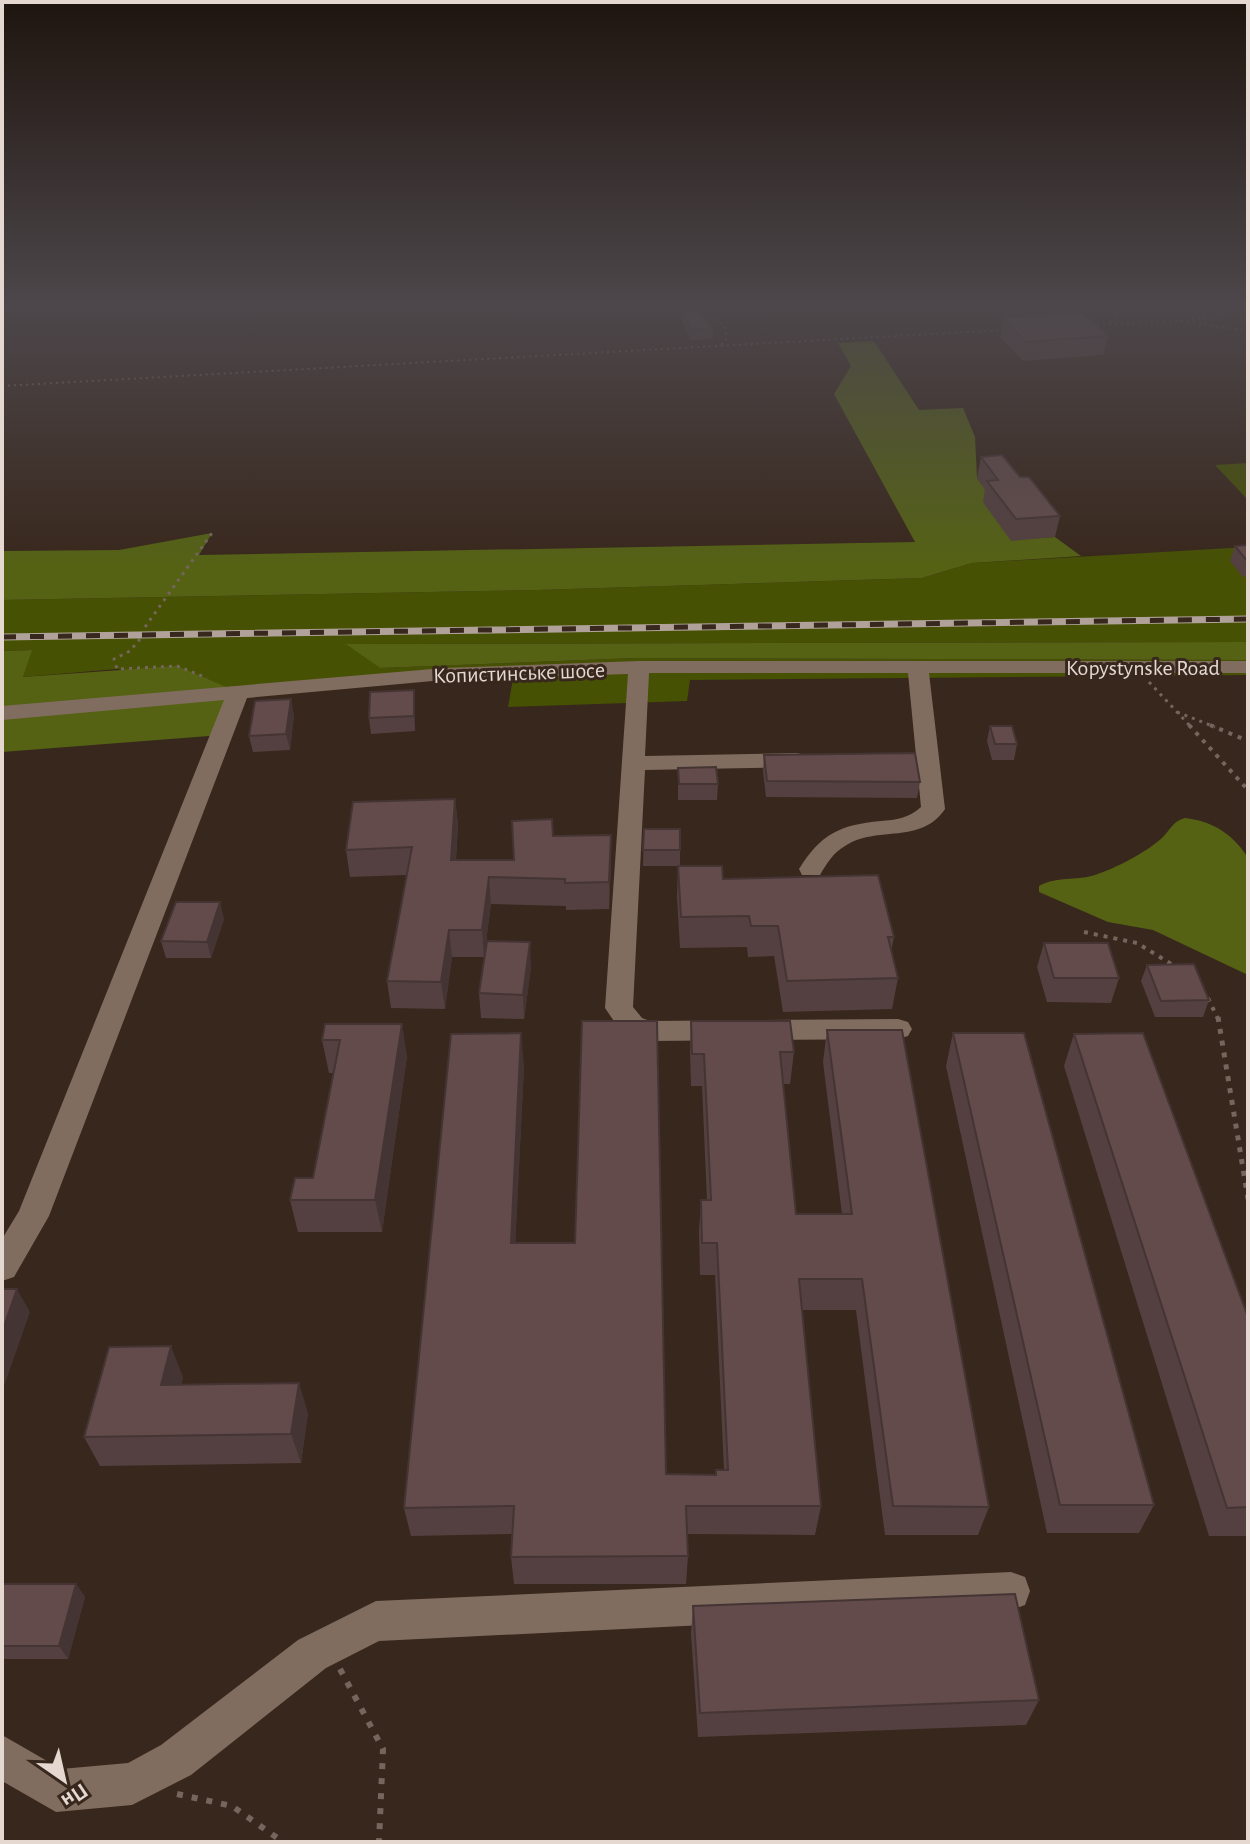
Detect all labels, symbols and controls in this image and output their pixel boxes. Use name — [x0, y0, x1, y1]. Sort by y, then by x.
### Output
street label: Kopystynske Road — [1066, 657, 1220, 679]
street label: Копистинське шосе — [433, 659, 605, 687]
north arrow — [24, 1740, 104, 1820]
text: Пн — [57, 1779, 92, 1812]

